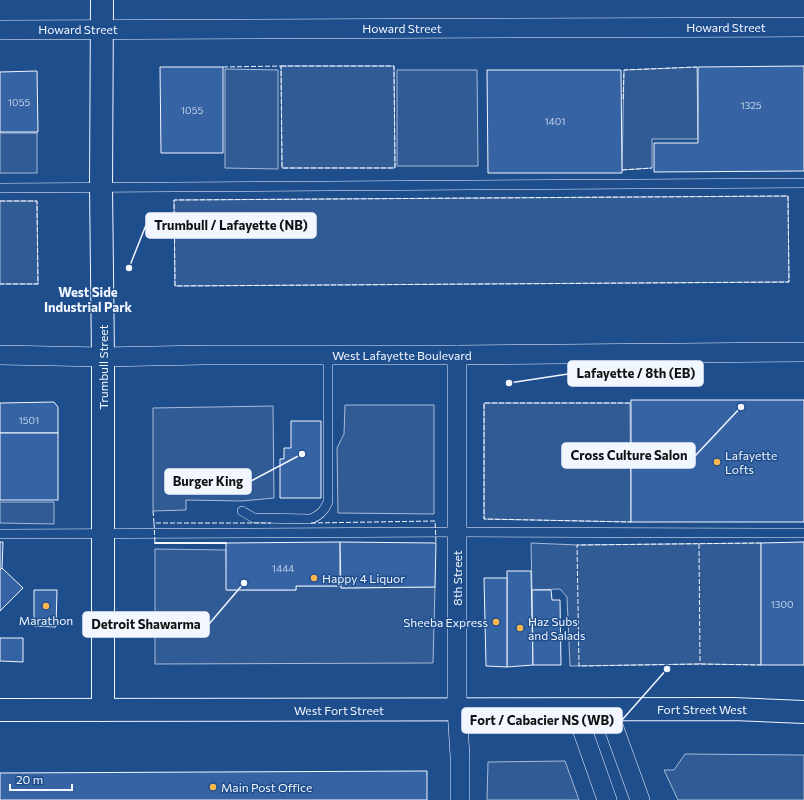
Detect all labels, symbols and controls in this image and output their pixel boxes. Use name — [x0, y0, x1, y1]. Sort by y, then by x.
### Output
street label: Howard Street — [686, 20, 766, 34]
street label: Howard Street — [362, 21, 442, 35]
street label: Howard Street — [38, 22, 118, 36]
house number: 1055 — [8, 96, 30, 108]
house number: 1325 — [740, 99, 762, 111]
house number: 1055 — [181, 104, 203, 116]
house number: 1401 — [544, 115, 566, 127]
callout: Trumbull / Lafayette (NB) — [146, 213, 316, 238]
text: Trumbull / Lafayette (NB) — [154, 217, 308, 233]
district label: West Side Industrial Park — [44, 284, 133, 315]
street label: Trumbull Street — [96, 325, 110, 409]
street label: West Lafayette Boulevard — [332, 348, 472, 362]
callout: Lafayette / 8th (EB) — [568, 361, 703, 386]
text: Lafayette / 8th (EB) — [577, 365, 695, 381]
house number: 1501 — [19, 414, 39, 426]
callout: Cross Culture Salon — [562, 443, 695, 468]
text: Cross Culture Salon — [570, 447, 688, 463]
place label: Lafayette Lofts — [725, 448, 777, 476]
marker: Lafayette Lofts — [712, 457, 722, 467]
callout: Burger King — [165, 469, 251, 494]
text: Burger King — [173, 473, 243, 489]
street label: 8th Street — [450, 550, 464, 606]
house number: 1444 — [272, 562, 294, 574]
place label: Happy 4 Liquor — [322, 571, 405, 585]
marker: Happy 4 Liquor — [309, 573, 319, 583]
house number: 1300 — [770, 598, 794, 610]
marker: Marathon — [41, 601, 51, 611]
callout: Detroit Shawarma — [83, 612, 209, 637]
place label: Marathon — [19, 613, 73, 627]
place label: Haz Subs and Salads — [528, 614, 585, 642]
place label: Sheeba Express — [403, 615, 488, 629]
text: Detroit Shawarma — [91, 616, 201, 632]
marker: Sheeba Express — [491, 617, 501, 627]
marker: Haz Subs and Salads — [515, 623, 525, 633]
street label: Fort Street West — [657, 702, 747, 716]
street label: West Fort Street — [294, 703, 384, 717]
callout: Fort / Cabacier NS (WB) — [462, 708, 622, 733]
text: Fort / Cabacier NS (WB) — [470, 712, 614, 728]
scale bar — [10, 766, 72, 792]
text: 20 m — [16, 772, 43, 786]
place label: Main Post Office — [221, 780, 312, 794]
marker: Main Post Office — [208, 782, 218, 792]

